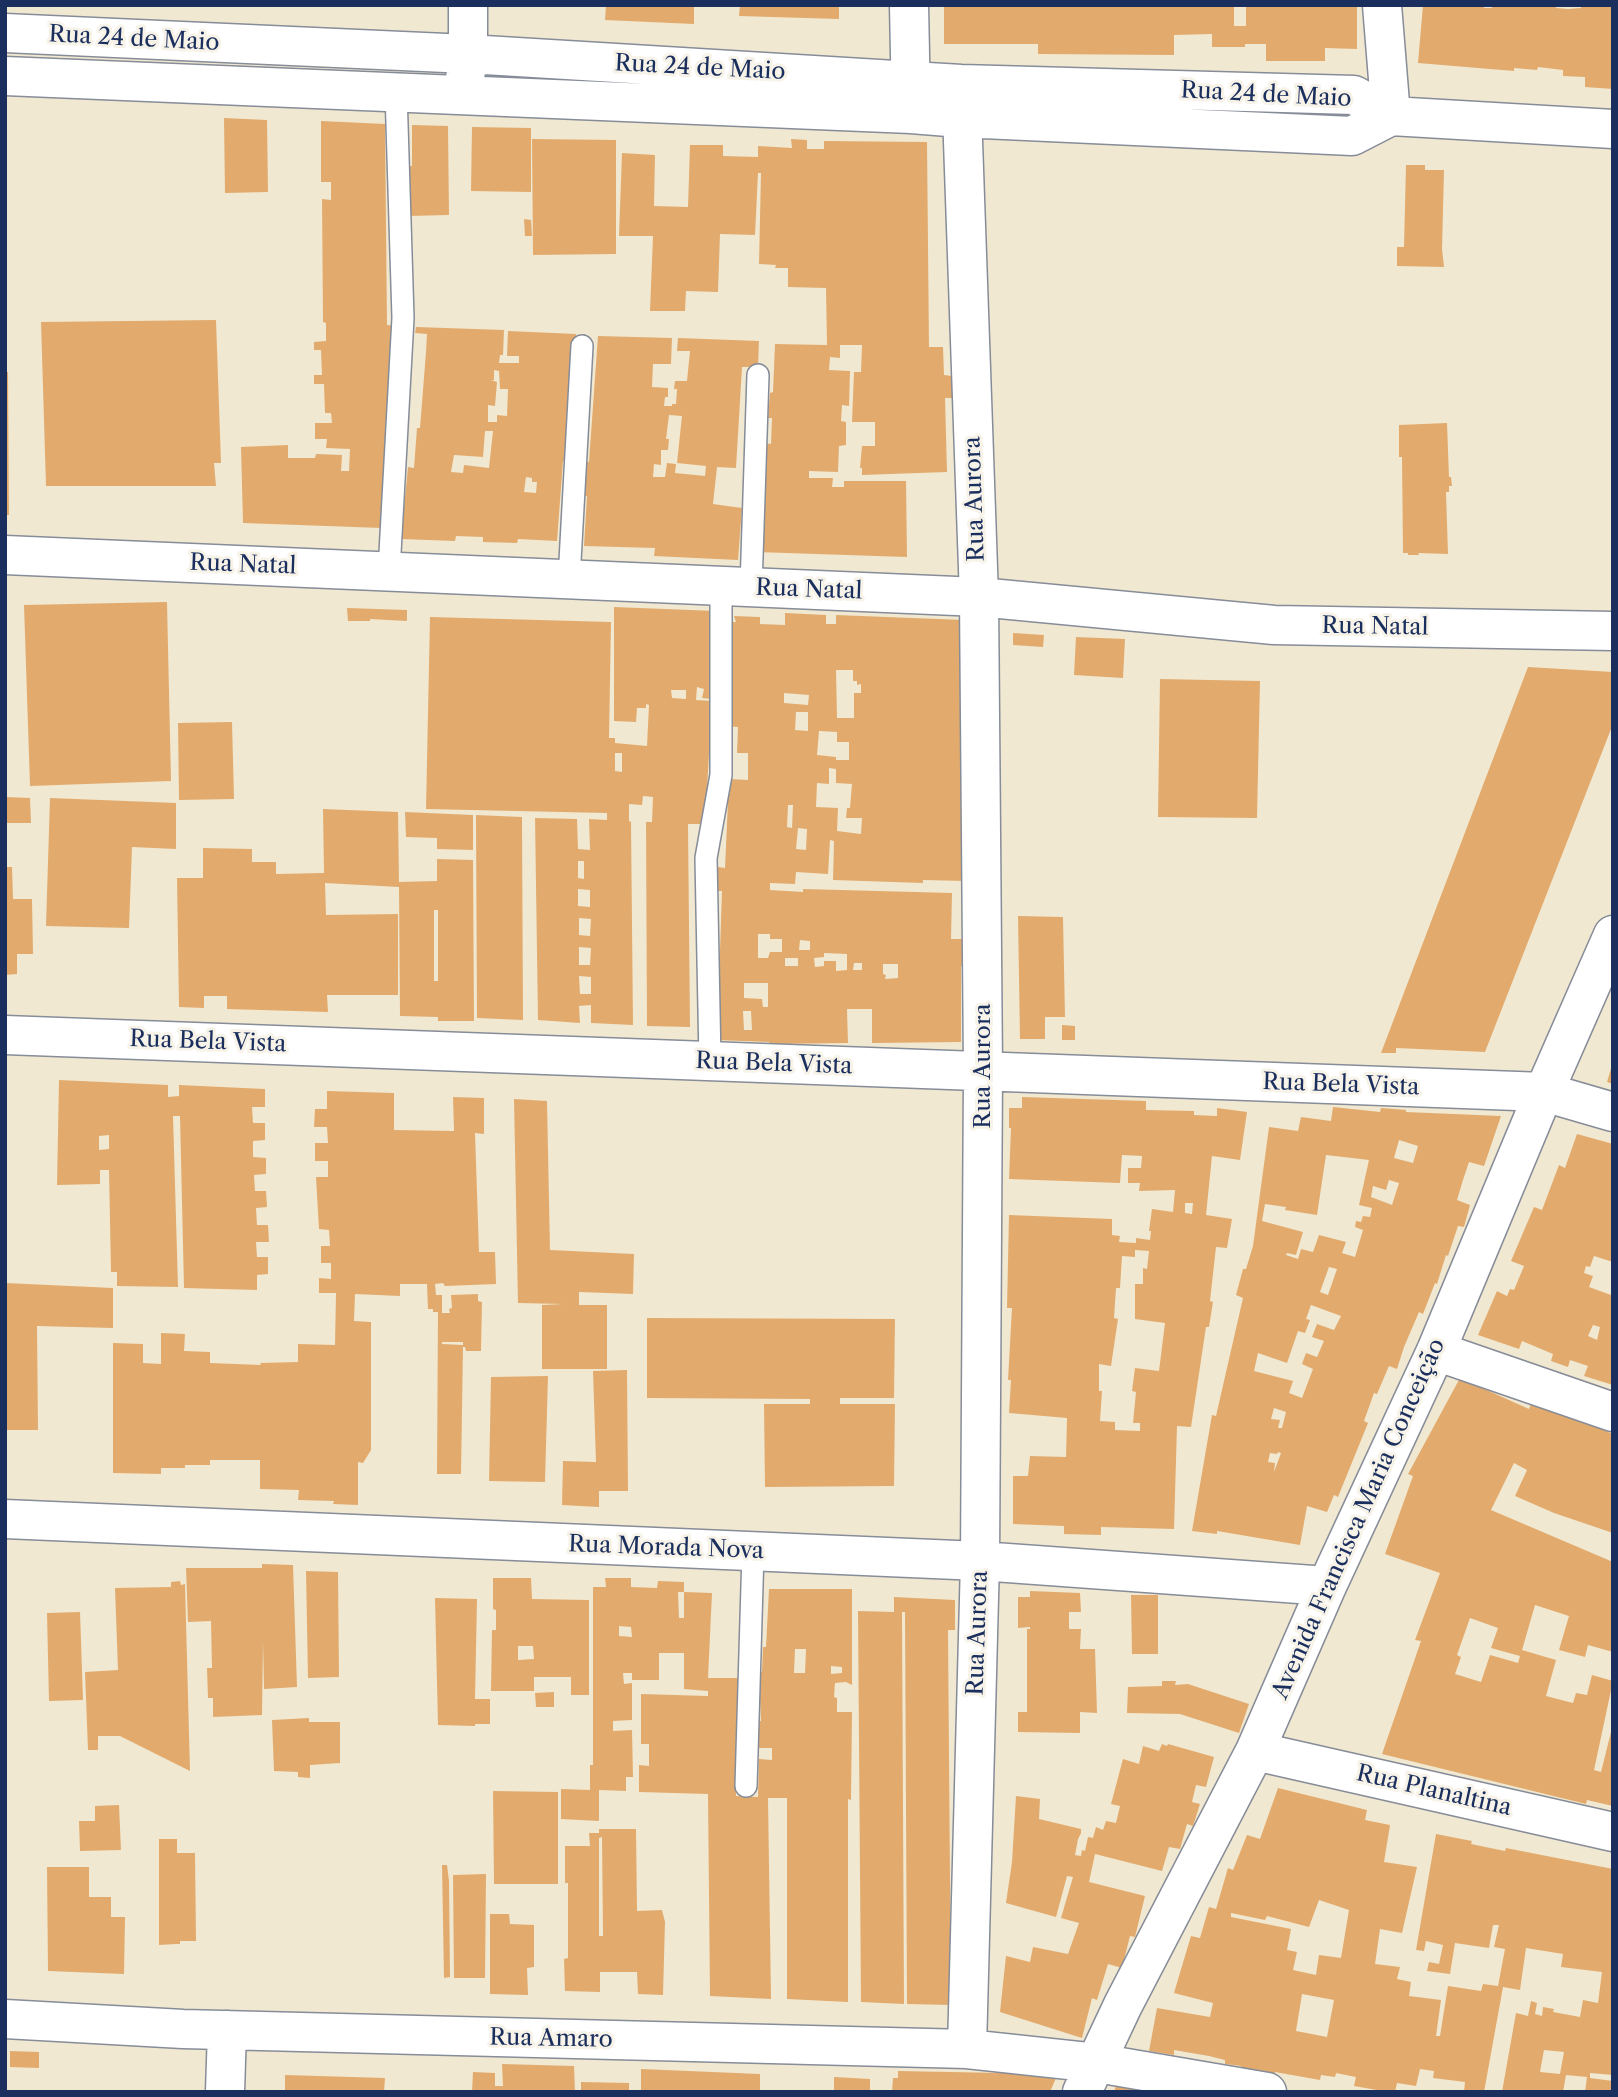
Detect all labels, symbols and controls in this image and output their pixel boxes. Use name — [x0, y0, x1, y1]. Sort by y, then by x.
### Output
street label: Rua 24 de Maio — [48, 21, 220, 57]
street label: Rua 24 de Maio — [614, 50, 786, 86]
street label: Rua 24 de Maio — [1180, 77, 1352, 113]
street label: Rua Aurora — [959, 436, 991, 562]
street label: Rua Natal — [189, 549, 297, 581]
street label: Rua Natal — [755, 574, 863, 606]
street label: Rua Natal — [1321, 612, 1429, 642]
street label: Rua Aurora — [969, 1003, 997, 1129]
street label: Rua Bela Vista — [129, 1025, 287, 1059]
street label: Rua Bela Vista — [695, 1047, 853, 1081]
street label: Rua Bela Vista — [1262, 1068, 1420, 1102]
street label: Avenida Francisca Maria Conceição — [1267, 1335, 1451, 1703]
street label: Rua Morada Nova — [568, 1531, 764, 1565]
street label: Rua Aurora — [962, 1570, 994, 1696]
street label: Rua Planaltina — [1354, 1760, 1514, 1822]
street label: Rua Amaro — [489, 2024, 613, 2054]

